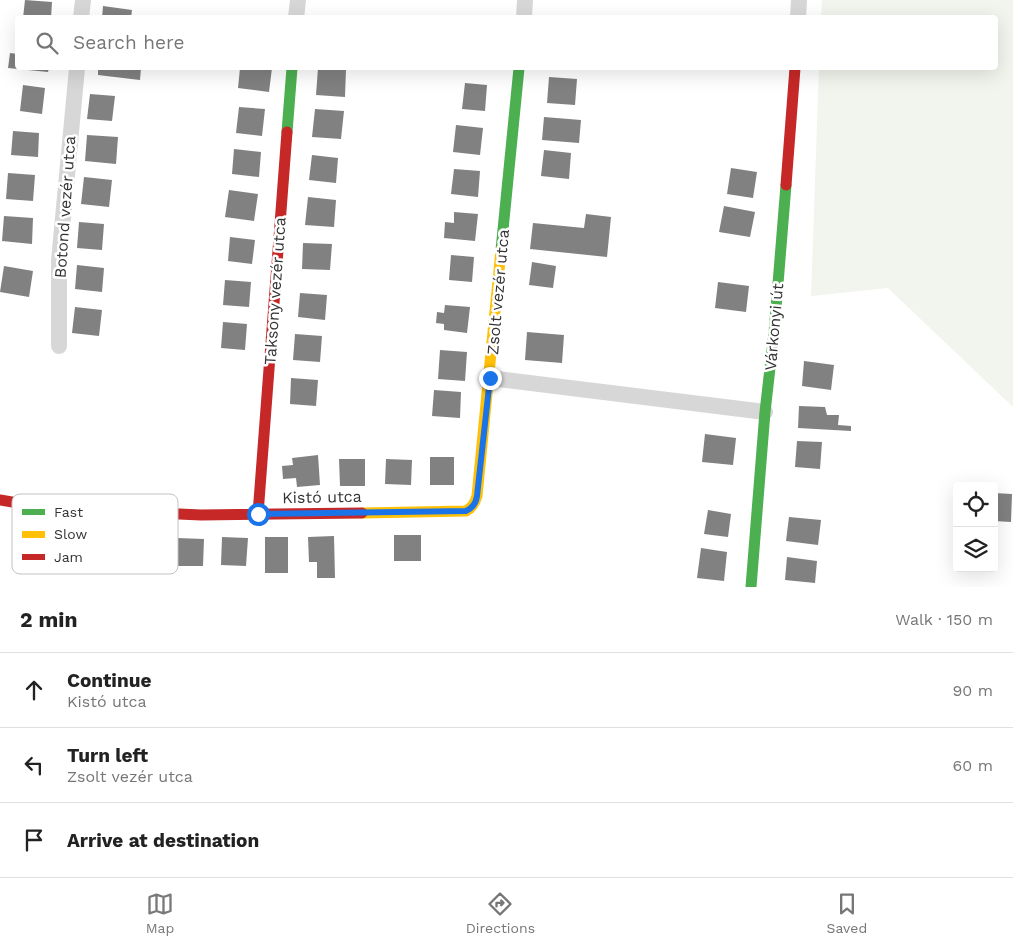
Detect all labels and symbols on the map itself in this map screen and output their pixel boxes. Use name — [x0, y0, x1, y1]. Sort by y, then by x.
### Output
street label: Botond vezér utca — [51, 135, 79, 279]
street label: Taksony vezér utca — [260, 216, 290, 366]
street label: Zsolt vezér utca — [483, 228, 513, 356]
street label: Várkonyi út — [761, 282, 787, 371]
route end — [479, 367, 502, 390]
street label: Kistó utca — [282, 487, 362, 507]
legend — [12, 494, 178, 574]
route start — [247, 503, 270, 526]
text: Fast — [54, 504, 83, 520]
text: Slow — [54, 526, 87, 542]
text: Jam — [54, 549, 83, 565]

